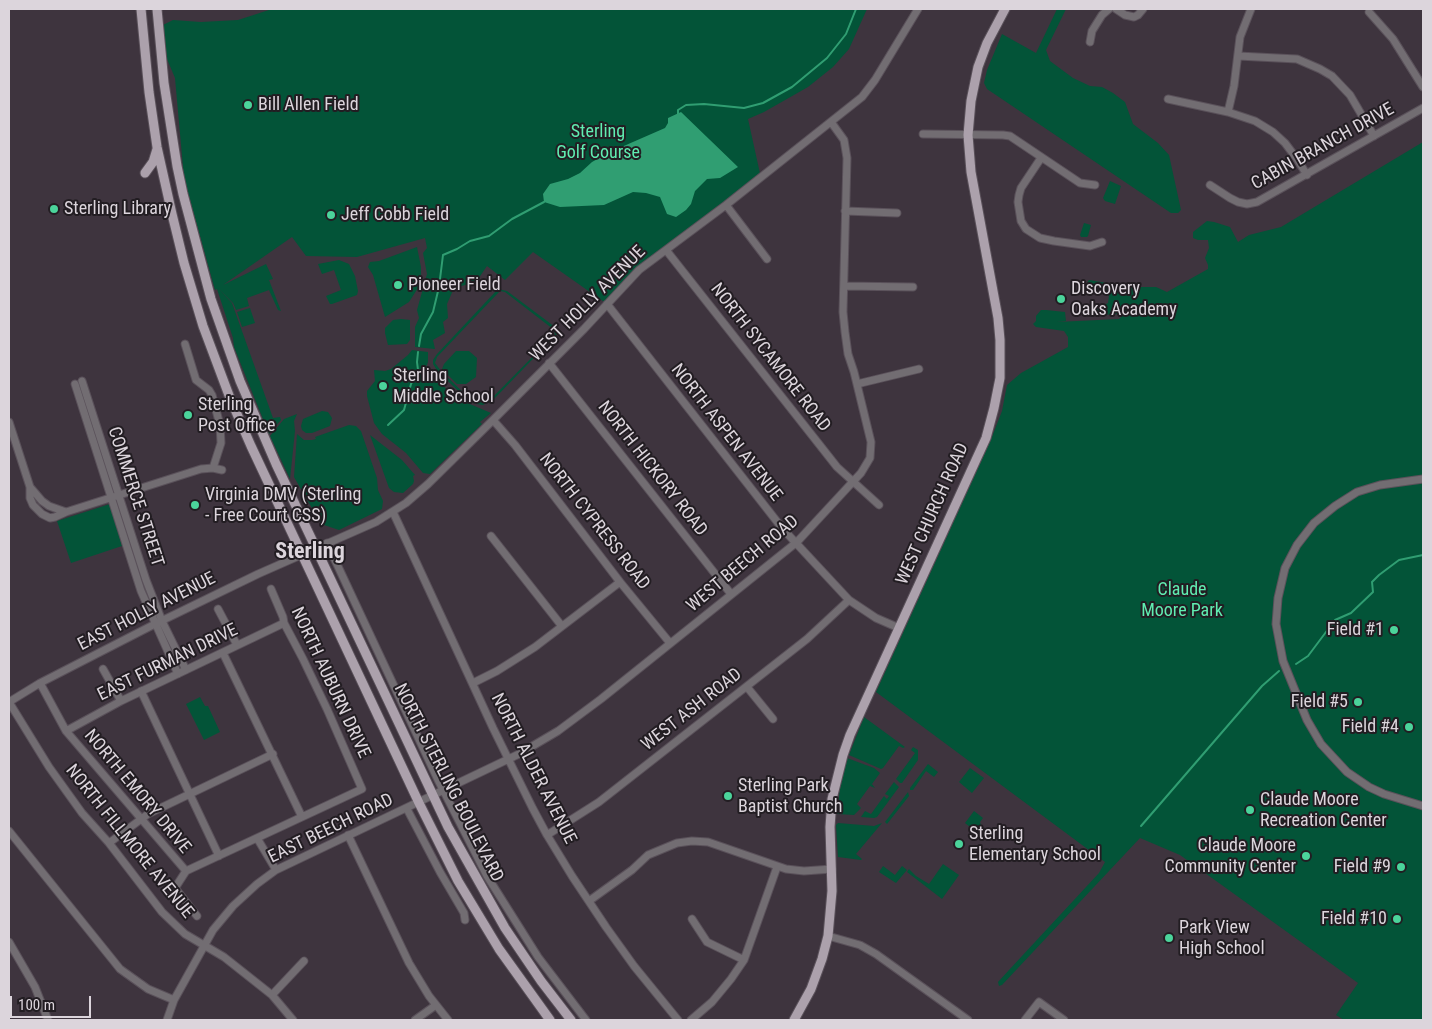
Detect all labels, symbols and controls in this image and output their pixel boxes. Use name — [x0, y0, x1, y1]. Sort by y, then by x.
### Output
place label: Bill Allen Field — [258, 94, 359, 116]
marker: Bill Allen Field — [242, 99, 254, 111]
street label: CABIN BRANCH DRIVE — [1248, 99, 1398, 195]
park label: Sterling Golf Course — [556, 121, 640, 163]
place label: Sterling Library — [64, 198, 171, 220]
marker: Sterling Library — [48, 203, 60, 215]
place label: Jeff Cobb Field — [341, 204, 449, 226]
marker: Jeff Cobb Field — [325, 209, 337, 221]
street label: WEST HOLLY AVENUE — [526, 242, 650, 366]
place label: Pioneer Field — [408, 274, 501, 296]
place label: Discovery Oaks Academy — [1071, 278, 1177, 320]
marker: Pioneer Field — [392, 279, 404, 291]
street label: NORTH SYCAMORE ROAD — [705, 279, 835, 437]
marker: Discovery Oaks Academy — [1055, 293, 1067, 305]
street label: NORTH ASPEN AVENUE — [666, 360, 786, 506]
place label: Sterling Middle School — [393, 365, 494, 408]
marker: Sterling Middle School — [377, 380, 389, 392]
place label: Sterling Post Office — [198, 394, 276, 436]
street label: NORTH HICKORY ROAD — [593, 397, 711, 541]
marker: Sterling Post Office — [182, 409, 194, 421]
street label: COMMERCE STREET — [102, 424, 168, 570]
street label: WEST CHURCH ROAD — [892, 440, 974, 588]
street label: NORTH CYPRESS ROAD — [534, 449, 654, 595]
place label: Virginia DMV (Sterling - Free Court CSS) — [205, 484, 361, 526]
marker: Virginia DMV (Sterling - Free Court CSS) — [189, 499, 201, 511]
street label: WEST BEECH ROAD — [683, 511, 803, 617]
district label: Sterling — [275, 539, 345, 565]
street label: EAST HOLLY AVENUE — [75, 568, 219, 656]
park label: Claude Moore Park — [1141, 579, 1223, 622]
street label: NORTH AUBURN DRIVE — [286, 604, 374, 762]
place label: Field #1 — [1327, 619, 1384, 641]
street label: EAST FURMAN DRIVE — [94, 620, 242, 706]
marker: Field #1 — [1388, 624, 1400, 636]
street label: WEST ASH ROAD — [638, 664, 746, 756]
street label: NORTH STERLING BOULEVARD — [389, 680, 507, 886]
street label: NORTH ALDER AVENUE — [486, 690, 580, 848]
place label: Field #5 — [1291, 691, 1348, 713]
marker: Field #5 — [1352, 696, 1364, 708]
place label: Field #4 — [1342, 716, 1399, 738]
marker: Field #4 — [1403, 721, 1415, 733]
street label: NORTH EMORY DRIVE — [79, 726, 195, 858]
street label: NORTH FILLMORE AVENUE — [60, 761, 198, 923]
place label: Sterling Park Baptist Church — [738, 775, 842, 818]
street label: EAST BEECH ROAD — [265, 789, 397, 869]
place label: Claude Moore Recreation Center — [1260, 789, 1387, 832]
marker: Sterling Park Baptist Church — [722, 790, 734, 802]
marker: Claude Moore Recreation Center — [1244, 804, 1256, 816]
place label: Sterling Elementary School — [969, 823, 1101, 866]
place label: Claude Moore Community Center — [1165, 835, 1296, 878]
marker: Sterling Elementary School — [953, 838, 965, 850]
marker: Claude Moore Community Center — [1300, 850, 1312, 862]
place label: Field #9 — [1334, 856, 1391, 878]
marker: Field #9 — [1395, 861, 1407, 873]
place label: Field #10 — [1321, 908, 1387, 930]
marker: Field #10 — [1391, 913, 1403, 925]
place label: Park View High School — [1179, 917, 1265, 960]
marker: Park View High School — [1163, 932, 1175, 944]
scale bar — [12, 986, 94, 1018]
text: 100 m — [18, 996, 55, 1014]

